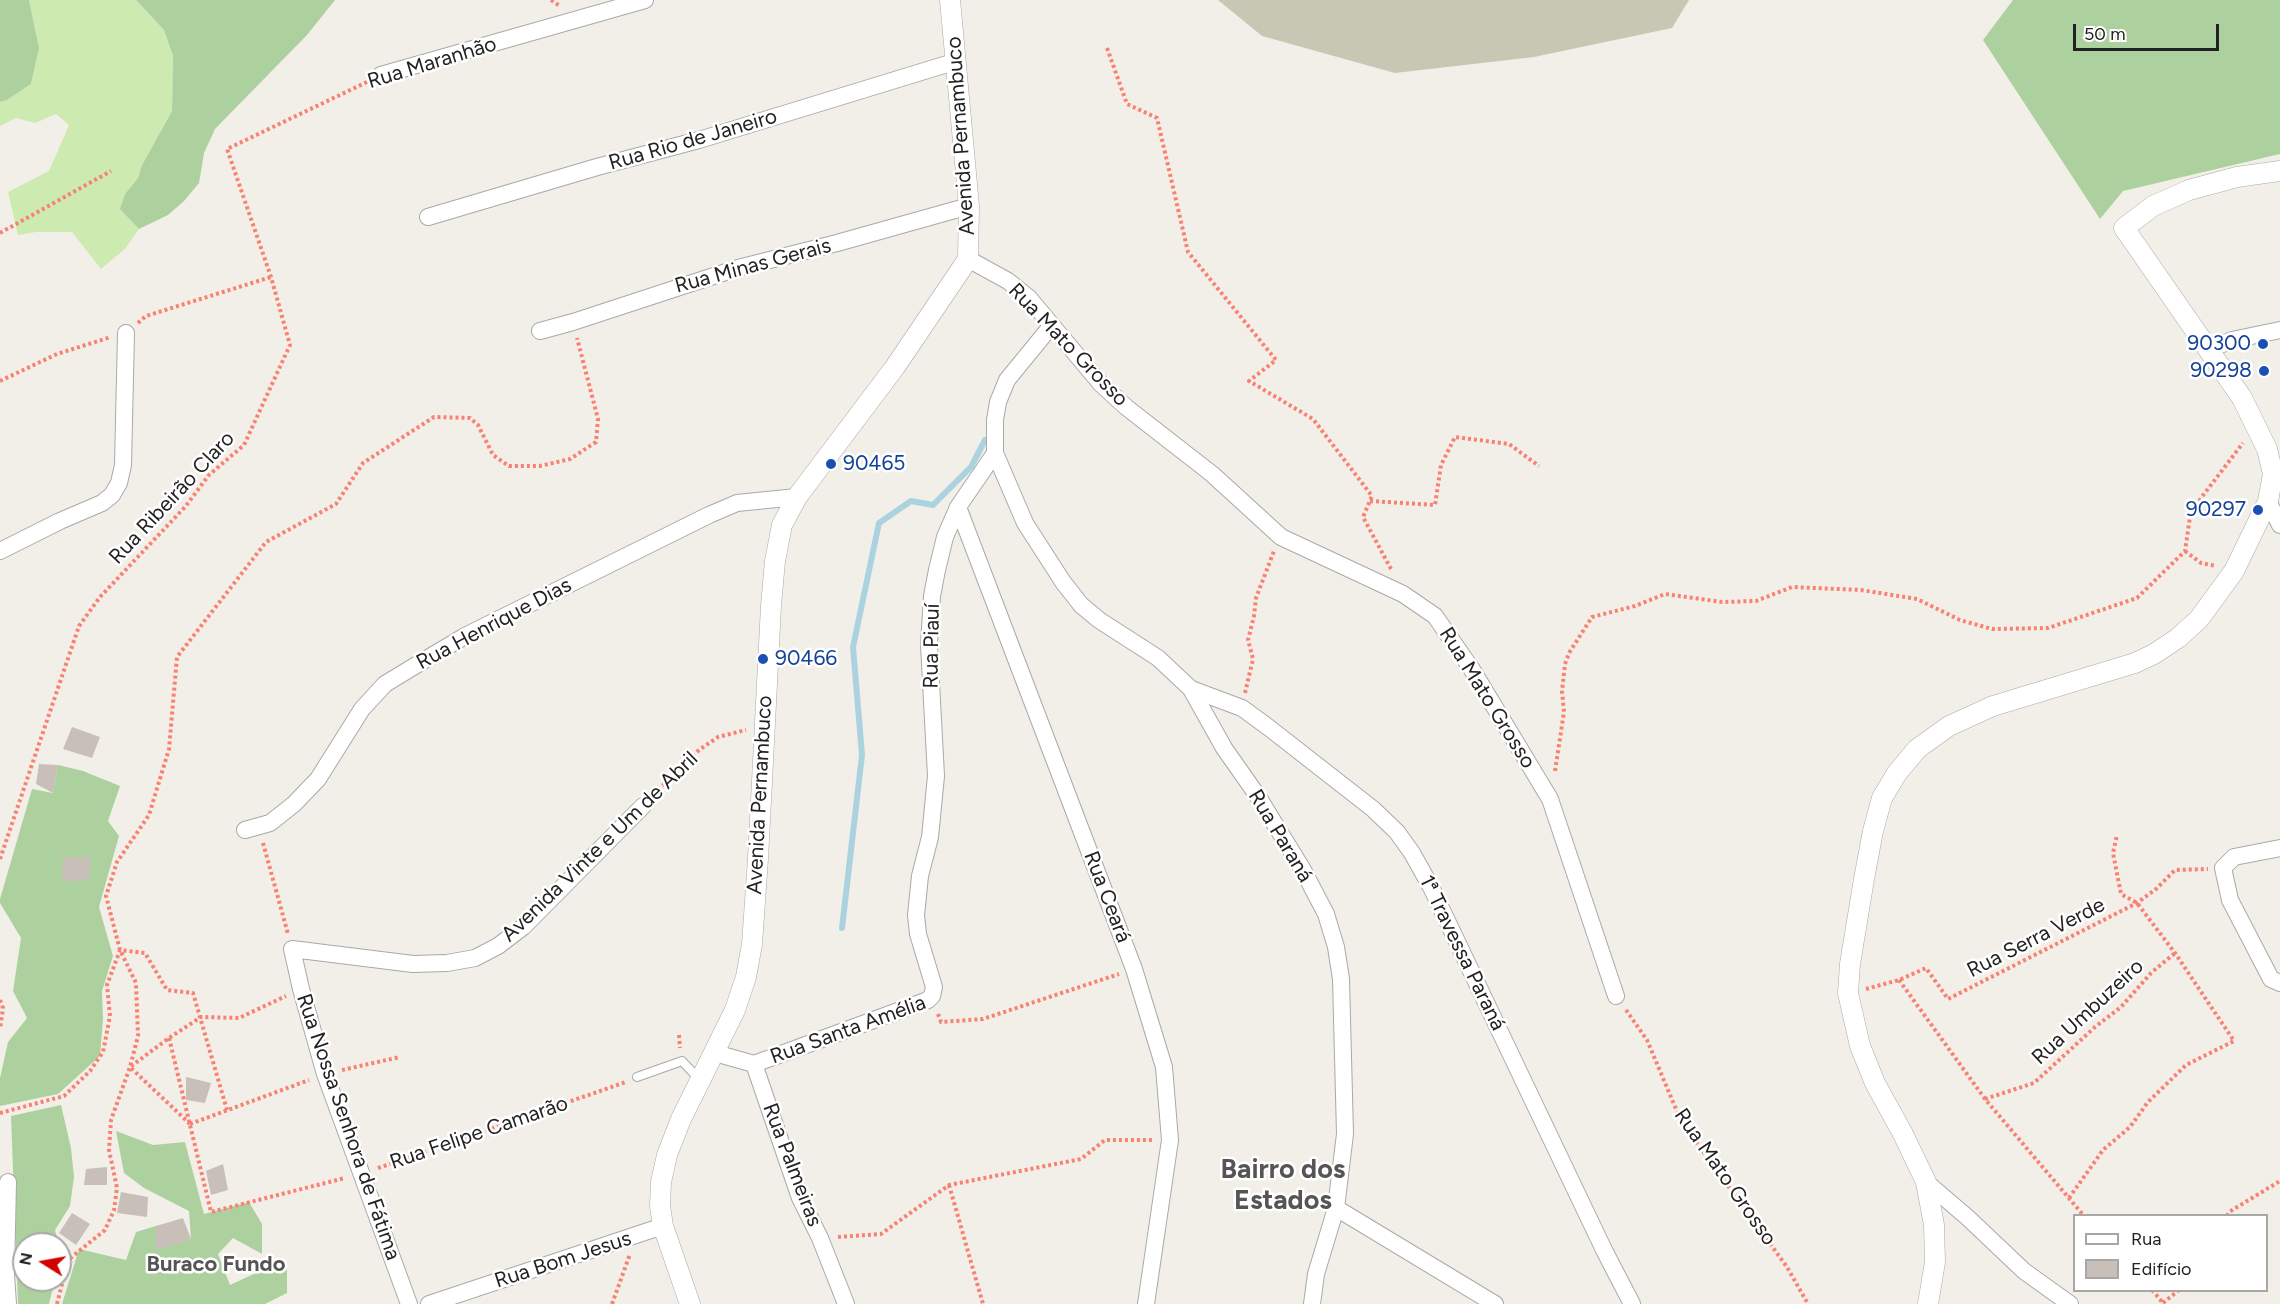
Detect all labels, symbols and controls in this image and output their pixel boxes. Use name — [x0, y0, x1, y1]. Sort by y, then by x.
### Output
scale bar — [2076, 12, 2222, 50]
text: 50 m — [2084, 23, 2126, 45]
street label: Rua Maranhão — [365, 31, 499, 95]
street label: Avenida Pernambuco — [941, 36, 981, 236]
street label: Rua Rio de Janeiro — [606, 104, 780, 176]
street label: Rua Minas Gerais — [672, 233, 834, 299]
street label: Rua Mato Grosso — [1003, 278, 1133, 412]
place label: 90300 — [2187, 331, 2251, 357]
marker: 90300 — [2256, 337, 2270, 351]
place label: 90298 — [2190, 358, 2252, 384]
marker: 90298 — [2257, 364, 2271, 378]
street label: Rua Ribeirão Claro — [104, 426, 240, 570]
place label: 90465 — [843, 451, 905, 477]
marker: 90465 — [824, 457, 838, 471]
place label: 90297 — [2186, 497, 2246, 523]
marker: 90297 — [2251, 503, 2265, 517]
street label: Rua Henrique Dias — [412, 572, 576, 676]
street label: Rua Piauí — [919, 603, 945, 689]
street label: Rua Mato Grosso — [1434, 623, 1540, 773]
place label: 90466 — [775, 646, 837, 672]
marker: 90466 — [756, 652, 770, 666]
street label: Avenida Pernambuco — [742, 695, 778, 895]
street label: Avenida Vinte e Um de Abril — [497, 747, 703, 947]
street label: Rua Paraná — [1243, 785, 1317, 887]
street label: Rua Ceará — [1078, 848, 1136, 946]
street label: 1ª Travessa Paraná — [1414, 871, 1510, 1035]
street label: Rua Serra Verde — [1963, 892, 2109, 984]
street label: Rua Umbuzeiro — [2027, 954, 2149, 1070]
street label: Rua Santa Amélia — [767, 990, 929, 1070]
street label: Rua Nossa Senhora de Fátima — [291, 991, 405, 1263]
street label: Rua Felipe Camarão — [387, 1091, 571, 1175]
street label: Rua Palmeiras — [757, 1100, 827, 1230]
street label: Rua Mato Grosso — [1668, 1104, 1782, 1250]
district label: Bairro dos Estados — [1221, 1154, 1345, 1217]
legend — [2073, 1214, 2268, 1292]
street label: Rua Bom Jesus — [491, 1226, 635, 1294]
text: Rua — [2131, 1228, 2162, 1250]
north arrow — [12, 1232, 72, 1292]
text: N — [15, 1251, 36, 1267]
district label: Buraco Fundo — [147, 1252, 285, 1278]
text: Edifício — [2131, 1258, 2192, 1280]

